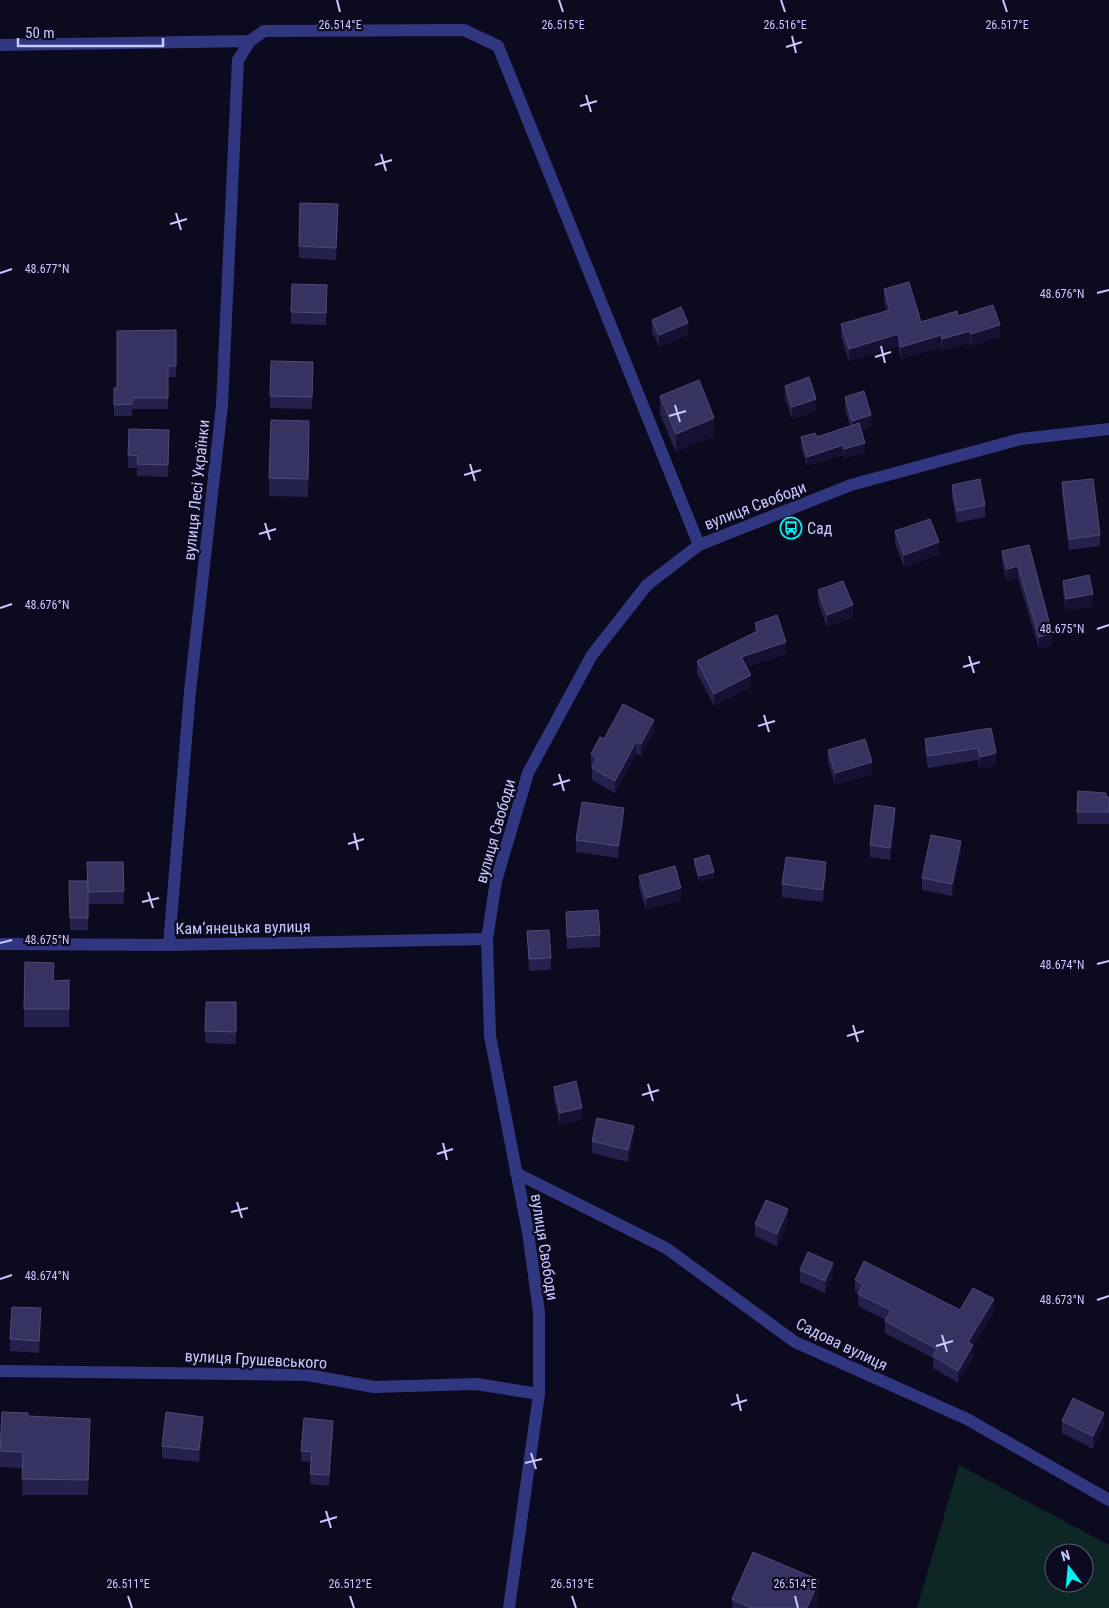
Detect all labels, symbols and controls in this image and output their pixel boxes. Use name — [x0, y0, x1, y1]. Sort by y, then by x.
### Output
scale bar — [18, 15, 162, 47]
text: 26.514°E — [318, 18, 362, 32]
text: 26.515°E — [541, 18, 585, 32]
text: 26.516°E — [763, 18, 807, 32]
text: 26.517°E — [985, 18, 1029, 32]
text: 50 m — [25, 24, 55, 42]
text: 48.677°N — [25, 262, 69, 276]
text: 48.676°N — [1040, 287, 1084, 301]
street label: вулиця Лесі Українки — [180, 419, 213, 561]
street label: вулиця Свободи — [702, 477, 809, 534]
bus stop icon: Сад — [779, 516, 803, 540]
place label: Сад — [807, 519, 833, 538]
text: 48.676°N — [25, 598, 69, 612]
text: 48.675°N — [1040, 622, 1084, 636]
street label: вулиця Свободи — [472, 777, 519, 885]
street label: Камʼянецька вулиця — [175, 917, 311, 938]
text: 48.675°N — [25, 933, 69, 947]
text: 48.674°N — [1040, 958, 1084, 972]
street label: вулиця Свободи — [527, 1192, 562, 1302]
text: 48.674°N — [25, 1269, 69, 1283]
text: 48.673°N — [1040, 1293, 1084, 1307]
street label: Садова вулиця — [793, 1314, 891, 1375]
street label: вулиця Грушевського — [184, 1346, 328, 1373]
north arrow — [1044, 1543, 1094, 1593]
text: N — [1059, 1547, 1072, 1564]
text: 26.511°E — [106, 1577, 150, 1591]
text: 26.512°E — [328, 1577, 372, 1591]
text: 26.513°E — [550, 1577, 594, 1591]
text: 26.514°E — [773, 1577, 817, 1591]

